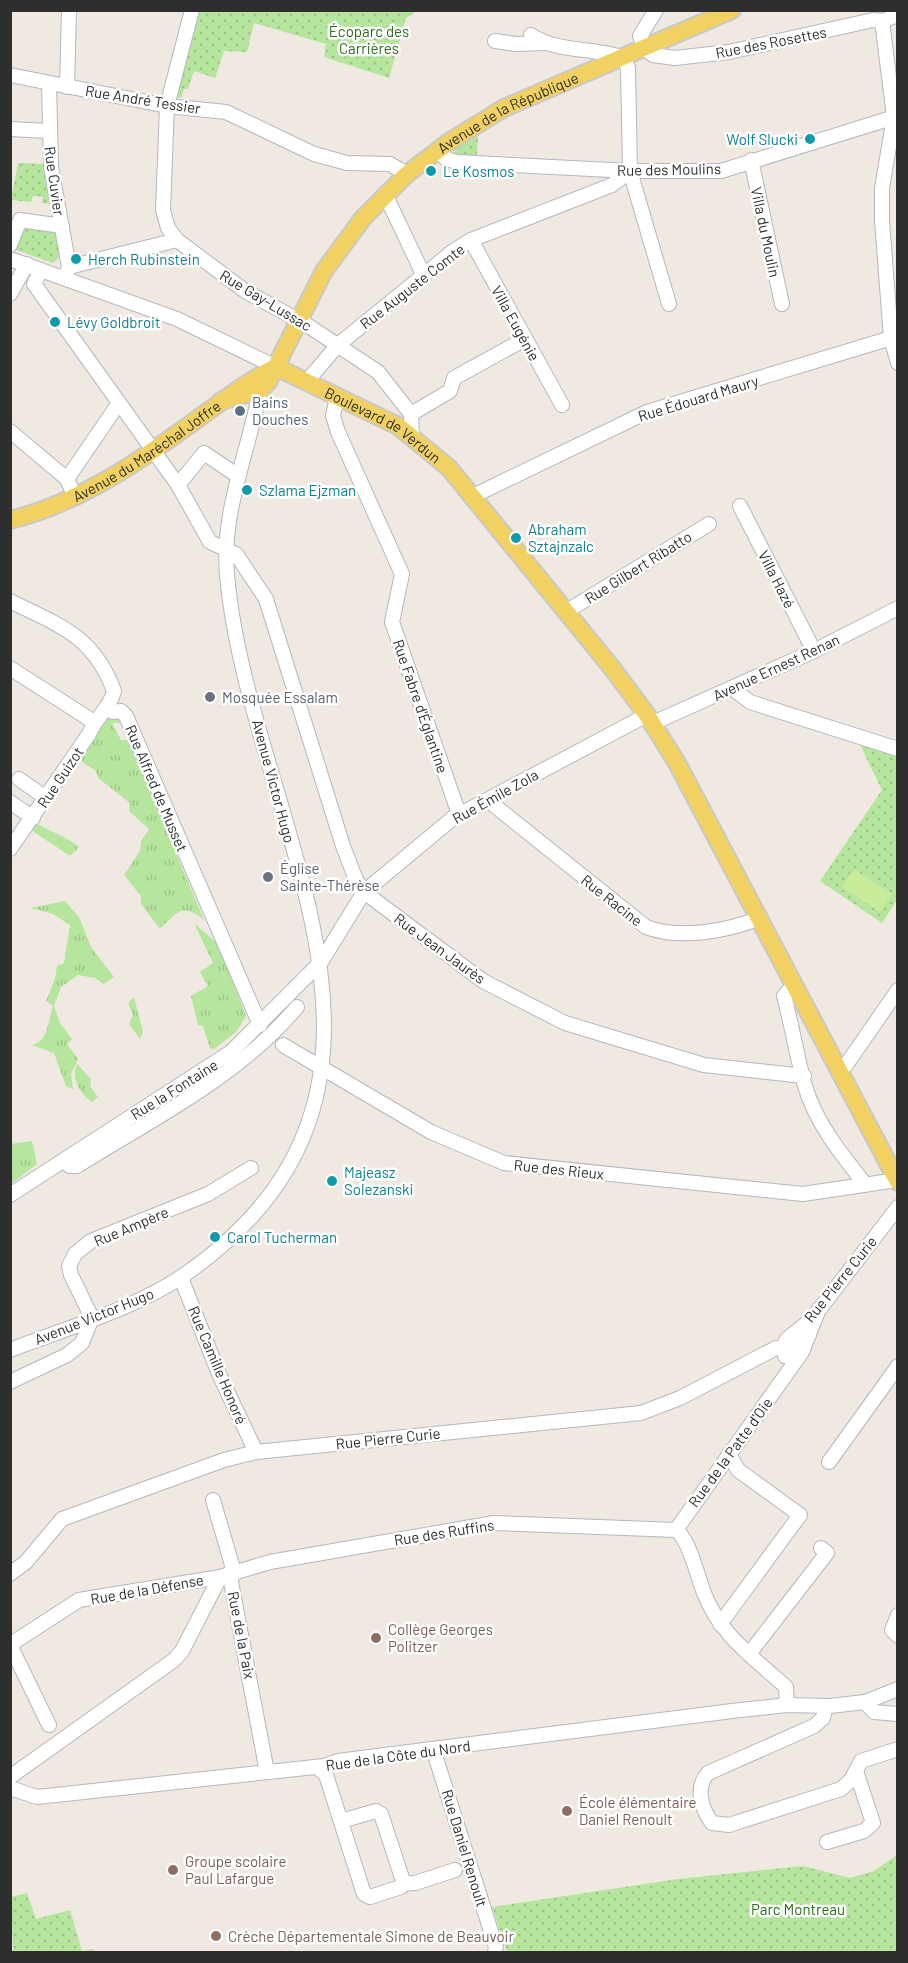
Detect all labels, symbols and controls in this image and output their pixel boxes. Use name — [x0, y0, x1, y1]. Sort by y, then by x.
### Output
park label: Écoparc des Carrières — [329, 22, 409, 57]
street label: Rue des Rosettes — [714, 22, 828, 62]
street label: Avenue de la République — [433, 68, 581, 157]
street label: Rue André Tessier — [84, 81, 203, 117]
place label: Wolf Slucki — [726, 130, 798, 148]
marker: Wolf Slucki — [803, 132, 817, 146]
street label: Rue Cuvier — [41, 145, 69, 217]
street label: Rue des Moulins — [617, 159, 721, 179]
place label: Le Kosmos — [443, 162, 515, 180]
marker: Le Kosmos — [424, 164, 438, 178]
street label: Villa du Moulin — [748, 185, 784, 279]
street label: Rue Auguste Comte — [356, 240, 468, 332]
place label: Herch Rubinstein — [88, 250, 200, 268]
marker: Herch Rubinstein — [69, 252, 83, 266]
street label: Rue Gay-Lussac — [217, 266, 315, 335]
street label: Villa Eugénie — [488, 282, 544, 364]
place label: Lévy Goldbroit — [67, 313, 160, 331]
marker: Lévy Goldbroit — [48, 315, 62, 329]
street label: Rue Édouard Maury — [636, 371, 761, 425]
street label: Boulevard de Verdun — [322, 383, 445, 467]
place label: Bains Douches — [252, 393, 308, 428]
street label: Avenue du Maréchal Joffre — [70, 396, 224, 505]
marker: Bains Douches — [233, 404, 247, 418]
place label: Szlama Ejzman — [259, 481, 356, 499]
marker: Szlama Ejzman — [240, 483, 254, 497]
place label: Abraham Sztajnzalc — [528, 520, 594, 555]
street label: Rue Gilbert Ribatto — [581, 527, 695, 607]
marker: Abraham Sztajnzalc — [509, 531, 523, 545]
street label: Villa Hazé — [755, 547, 799, 611]
street label: Avenue Ernest Renan — [710, 630, 842, 704]
street label: Rue Fabre d'Églantine — [390, 637, 452, 775]
place label: Mosquée Essalam — [222, 688, 338, 706]
marker: Mosquée Essalam — [203, 690, 217, 704]
street label: Avenue Victor Hugo — [249, 717, 299, 845]
street label: Rue Alfred de Musset — [122, 722, 192, 854]
street label: Rue Guizot — [33, 743, 87, 811]
street label: Rue Émile Zola — [449, 765, 541, 827]
place label: Église Sainte-Thérèse — [280, 859, 380, 894]
marker: Église Sainte-Thérèse — [261, 870, 275, 884]
street label: Rue Racine — [578, 871, 646, 929]
street label: Rue Jean Jaurès — [391, 909, 489, 987]
street label: Rue la Fontaine — [127, 1055, 221, 1123]
street label: Rue des Rieux — [513, 1155, 605, 1183]
place label: Majeasz Solezanski — [344, 1163, 413, 1198]
marker: Majeasz Solezanski — [325, 1174, 339, 1188]
street label: Rue Ampère — [91, 1202, 171, 1250]
place label: Carol Tucherman — [227, 1228, 337, 1246]
marker: Carol Tucherman — [208, 1230, 222, 1244]
street label: Rue Pierre Curie — [800, 1232, 880, 1326]
street label: Avenue Victor Hugo — [32, 1284, 156, 1348]
street label: Rue Camille Honoré — [185, 1303, 251, 1427]
street label: Rue de la Patte d'Oie — [684, 1394, 776, 1510]
street label: Rue Pierre Curie — [335, 1424, 441, 1452]
street label: Rue des Ruffins — [393, 1515, 495, 1549]
street label: Rue de la Défense — [89, 1570, 205, 1608]
street label: Rue de la Paix — [225, 1590, 259, 1680]
place label: Collège Georges Politzer — [388, 1620, 493, 1655]
marker: Collège Georges Politzer — [369, 1631, 383, 1645]
street label: Rue de la Côte du Nord — [325, 1736, 471, 1774]
street label: Rue Daniel Renoult — [439, 1787, 491, 1909]
place label: École élémentaire Daniel Renoult — [579, 1793, 697, 1828]
marker: École élémentaire Daniel Renoult — [560, 1804, 574, 1818]
place label: Groupe scolaire Paul Lafargue — [185, 1852, 286, 1887]
marker: Groupe scolaire Paul Lafargue — [166, 1863, 180, 1877]
park label: Parc Montreau — [751, 1900, 845, 1918]
place label: Crèche Départementale Simone de Beauvoir — [228, 1927, 514, 1945]
marker: Crèche Départementale Simone de Beauvoir — [209, 1929, 223, 1943]

